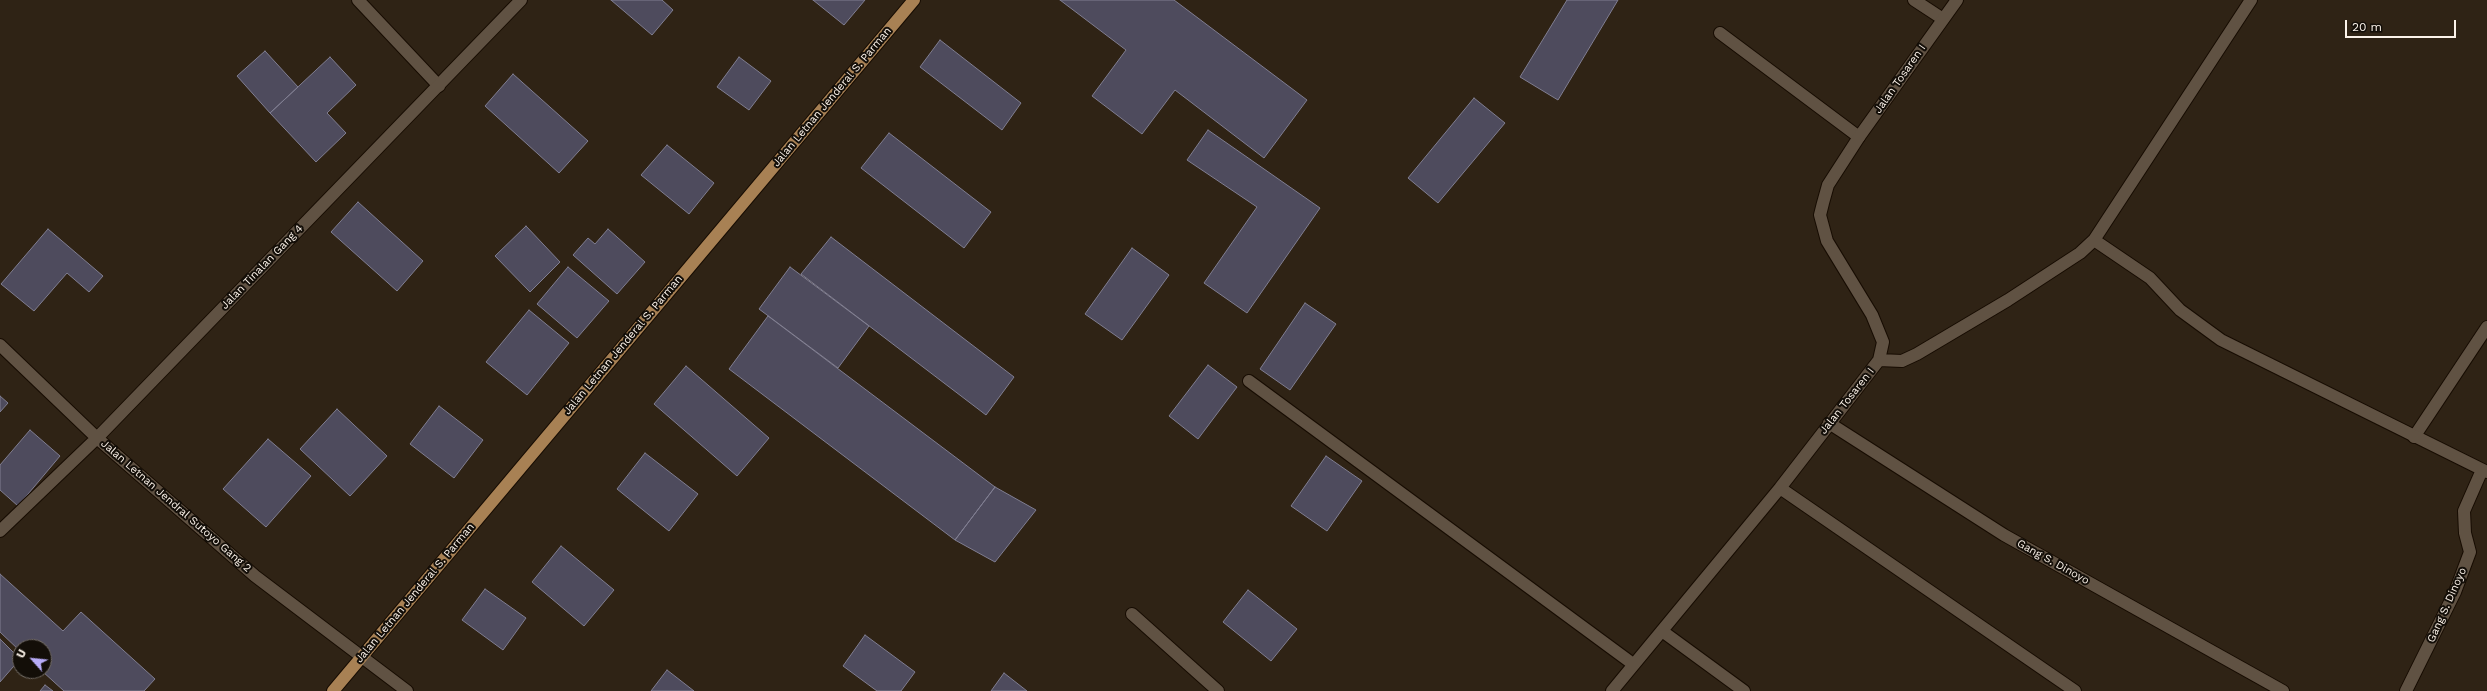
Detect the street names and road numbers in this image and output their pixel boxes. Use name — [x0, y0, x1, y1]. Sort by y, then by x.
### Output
street label: Jalan Letnan Jenderal S. Parman — [770, 25, 894, 169]
street label: Jalan Tosaren I — [1871, 42, 1929, 116]
street label: Jalan Tinalan Gang 4 — [218, 222, 306, 312]
street label: Jalan Letnan Jenderal S. Parman — [561, 273, 685, 417]
street label: Jalan Tosaren I — [1817, 365, 1877, 437]
street label: Jalan Letnan Jendral Sutoyo Gang 2 — [98, 437, 254, 575]
street label: Jalan Letnan Jenderal S. Parman — [353, 521, 477, 665]
street label: Gang S. Dinoyo — [2015, 537, 2091, 587]
street label: Gang S. Dinoyo — [2425, 565, 2469, 645]

